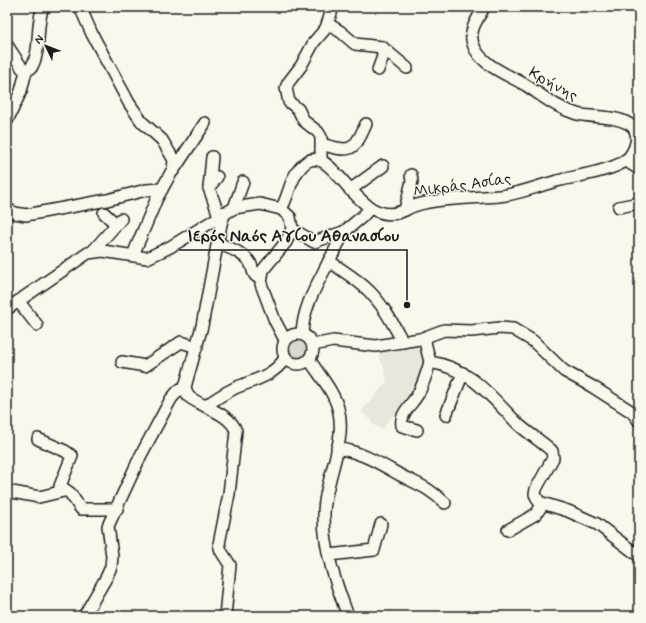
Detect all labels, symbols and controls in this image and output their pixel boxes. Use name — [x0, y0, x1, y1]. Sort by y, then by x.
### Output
north arrow — [26, 26, 66, 66]
text: N — [32, 32, 47, 47]
street label: Κρήνης — [525, 62, 582, 106]
street label: Μικράς Ασίας — [412, 168, 513, 203]
callout: Ιερός Ναός Αγίου Αθανασίου — [179, 221, 407, 250]
text: Ιερός Ναός Αγίου Αθανασίου — [187, 225, 399, 247]

